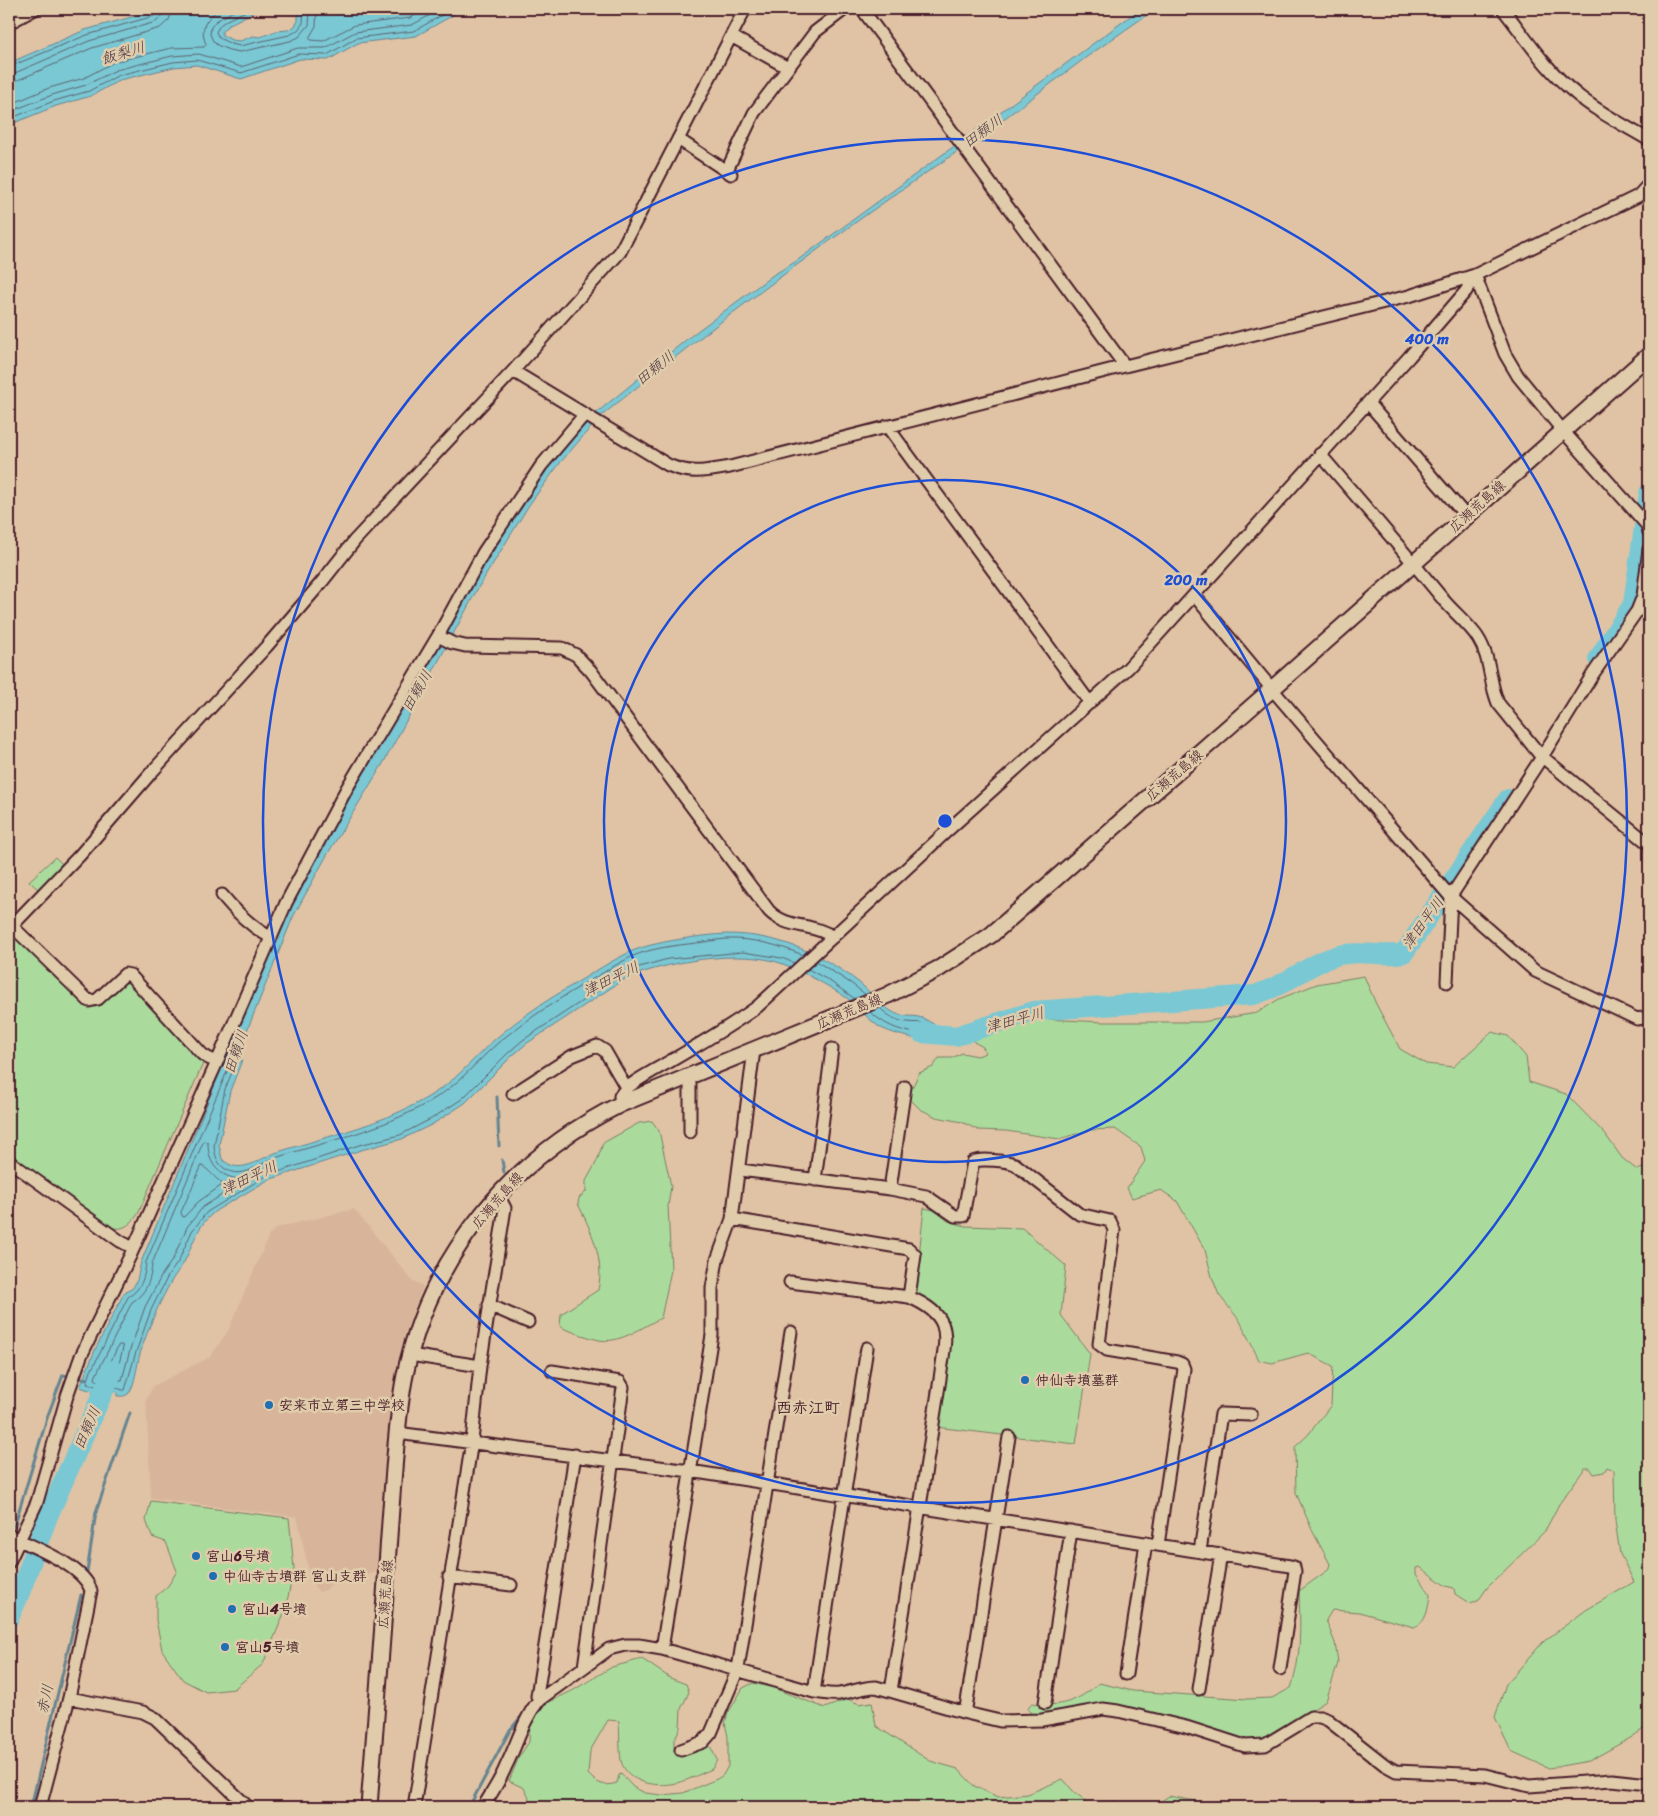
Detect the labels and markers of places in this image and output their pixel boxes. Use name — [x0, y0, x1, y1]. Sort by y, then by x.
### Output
centre of rings — [936, 812, 954, 830]
place label: 仲仙寺墳墓群 — [1035, 1368, 1119, 1393]
marker: 仲仙寺墳墓群 — [1019, 1374, 1031, 1386]
place label: 安来市立第三中学校 — [279, 1393, 405, 1418]
marker: 安来市立第三中学校 — [263, 1399, 275, 1411]
place label: 宮山6号墳 — [206, 1544, 270, 1569]
marker: 宮山6号墳 — [190, 1550, 202, 1562]
place label: 中仙寺古墳群 宮山支群 — [223, 1564, 367, 1589]
marker: 中仙寺古墳群 宮山支群 — [207, 1570, 219, 1582]
place label: 宮山4号墳 — [242, 1597, 307, 1622]
marker: 宮山4号墳 — [226, 1603, 238, 1615]
place label: 宮山5号墳 — [235, 1635, 300, 1660]
marker: 宮山5号墳 — [219, 1641, 231, 1653]

